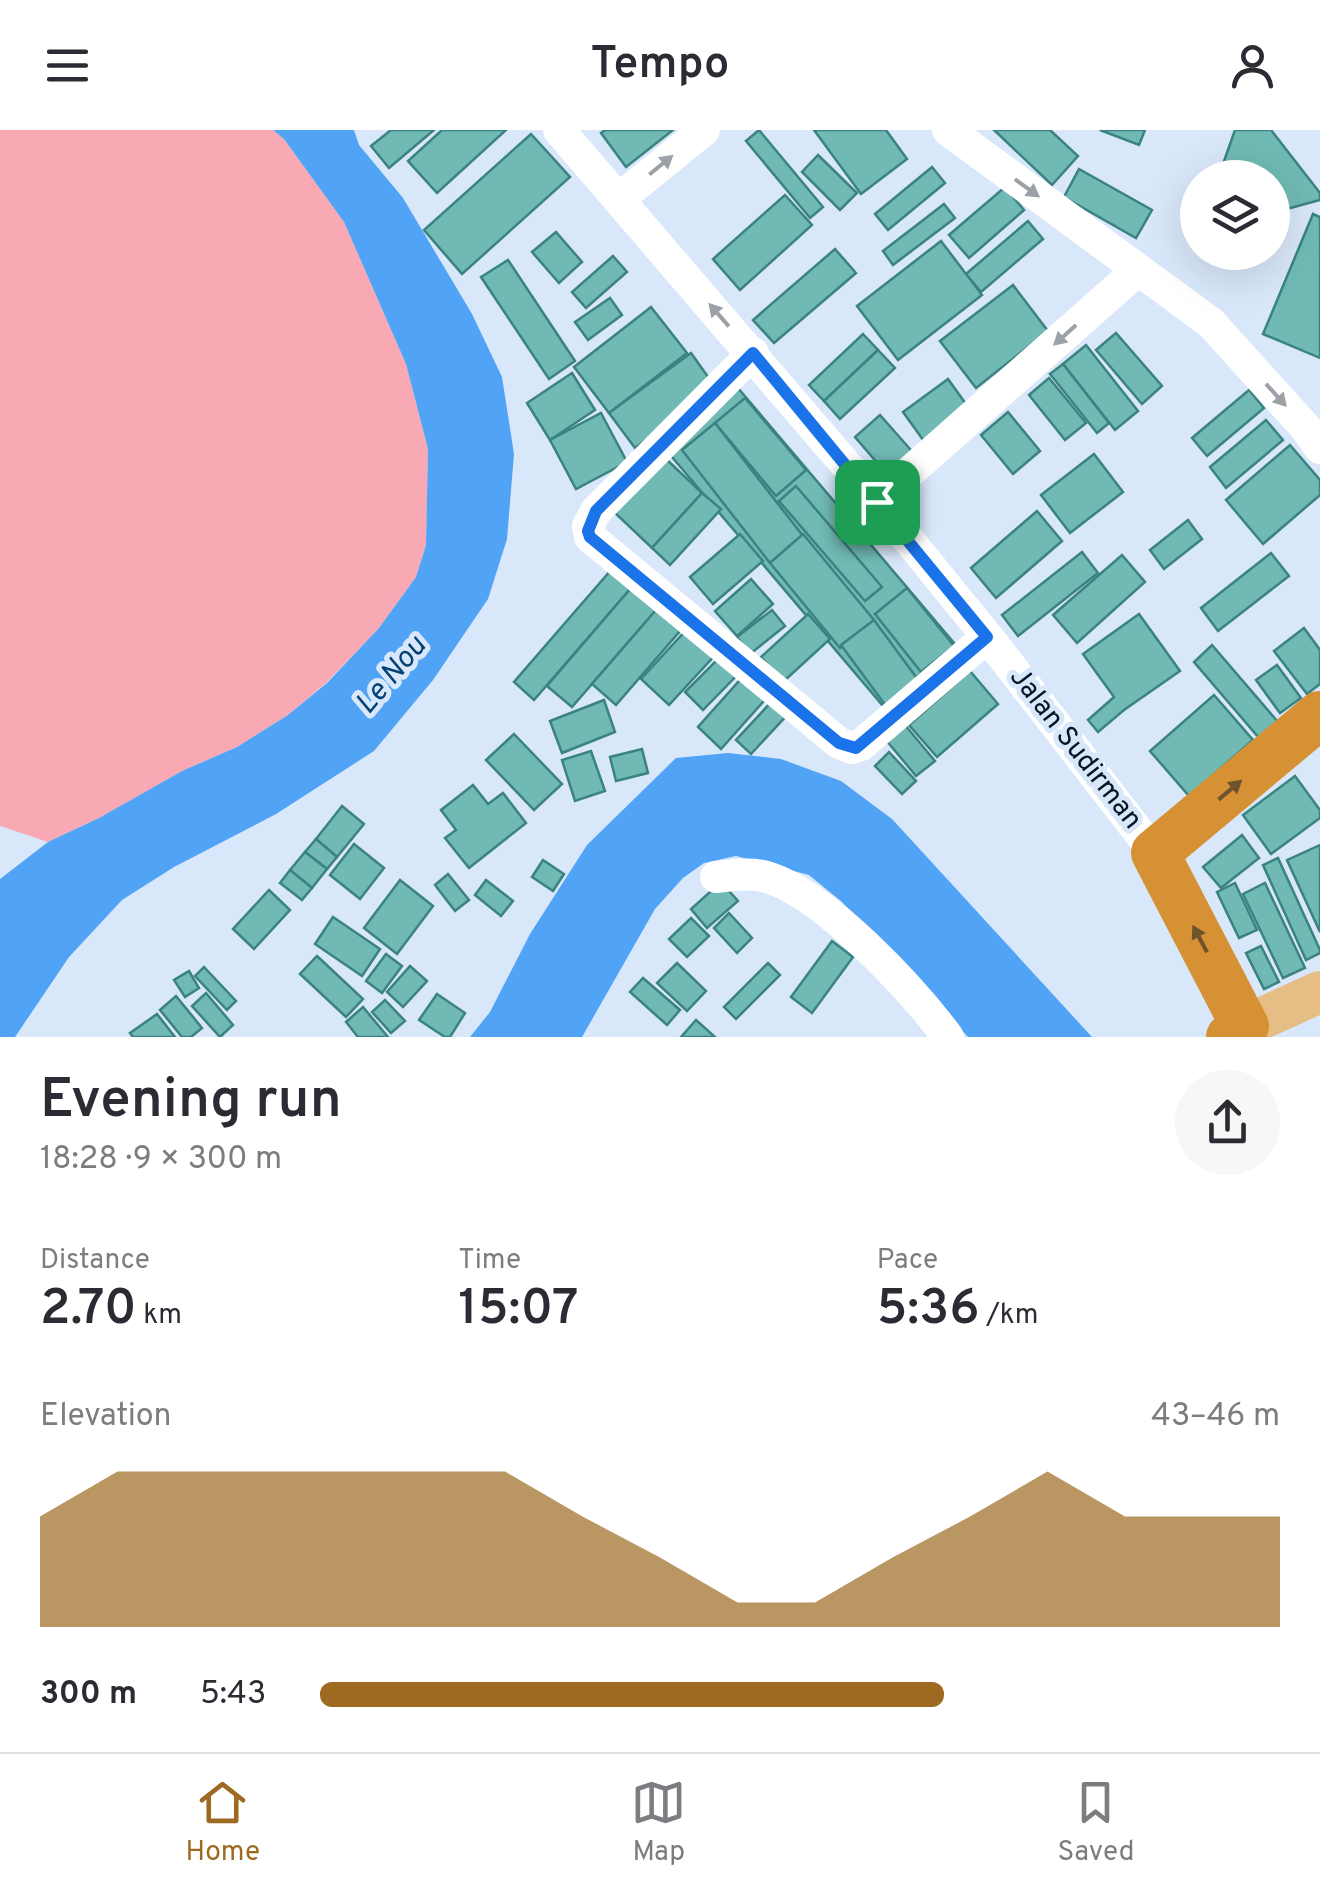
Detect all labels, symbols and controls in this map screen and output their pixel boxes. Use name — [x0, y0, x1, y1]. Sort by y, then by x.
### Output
text: Tempo — [591, 37, 729, 94]
icon: menu — [40, 38, 95, 93]
icon: person — [1225, 38, 1280, 93]
one-way arrow — [649, 155, 674, 176]
map controls — [1180, 160, 1290, 270]
button: layers — [1180, 160, 1290, 270]
one-way arrow — [1014, 177, 1040, 197]
one-way arrow — [709, 303, 731, 328]
one-way arrow — [1053, 323, 1078, 345]
one-way arrow — [1264, 382, 1286, 407]
pin — [835, 460, 920, 545]
icon: arrive — [850, 475, 905, 530]
water label: Le Nou — [349, 629, 436, 723]
street label: Jalan Sudirman — [1001, 661, 1149, 837]
one-way arrow — [1217, 780, 1242, 802]
one-way arrow — [1192, 925, 1209, 954]
text: Evening run — [40, 1067, 342, 1137]
button: share — [1175, 1070, 1280, 1175]
text: 18:28 · 9 × 300 m — [40, 1140, 282, 1180]
text: Distance — [40, 1243, 150, 1279]
text: Time — [458, 1243, 521, 1279]
text: Pace — [877, 1243, 938, 1279]
text: 2.70 — [40, 1279, 137, 1342]
text: 15:07 — [458, 1279, 578, 1342]
text: 5:36 — [877, 1279, 980, 1342]
text: km — [137, 1298, 182, 1334]
text: /km — [980, 1298, 1038, 1334]
text: Elevation — [40, 1397, 172, 1437]
text: 43–46 m — [1151, 1397, 1280, 1437]
text: 300 m — [40, 1675, 137, 1715]
text: 5:43 — [200, 1675, 266, 1715]
tab: Home — [186, 1775, 260, 1871]
tab: Map — [631, 1775, 686, 1871]
tab: Saved — [1057, 1775, 1134, 1871]

